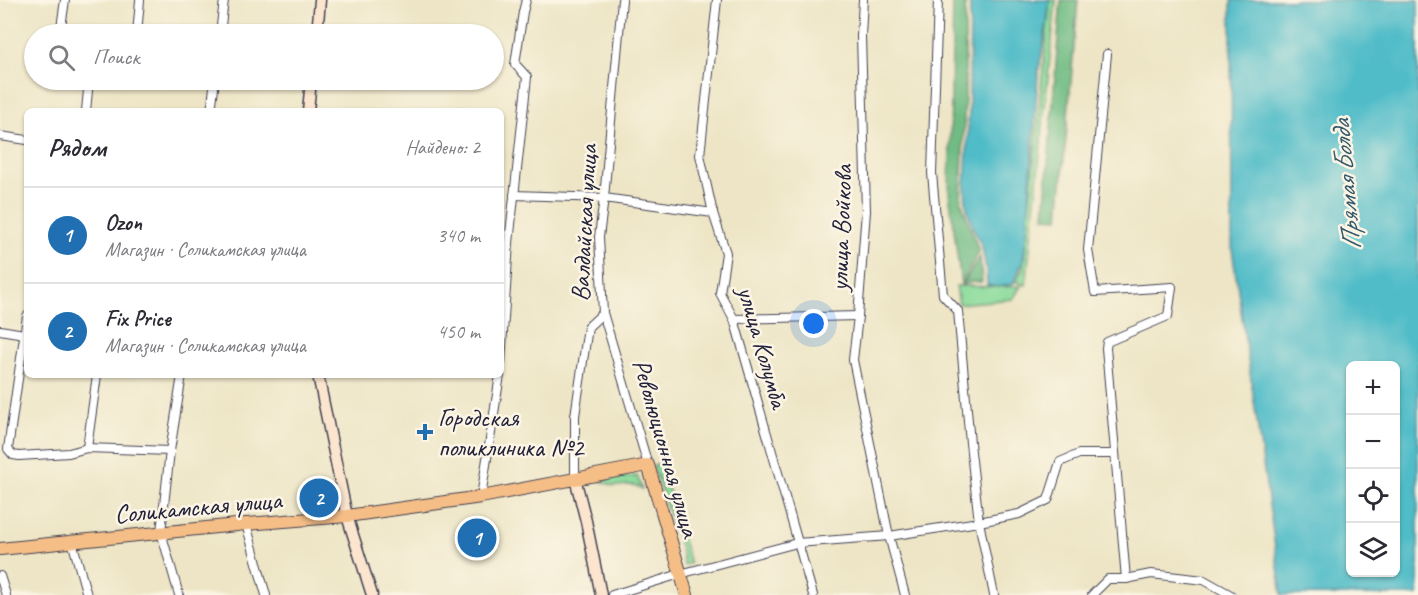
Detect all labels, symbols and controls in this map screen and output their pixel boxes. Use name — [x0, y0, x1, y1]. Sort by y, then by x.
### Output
search box — [24, 24, 504, 90]
icon: search — [45, 41, 78, 74]
text: Поиск — [93, 43, 139, 71]
water label: Прямая Болда — [1323, 116, 1369, 251]
text: Рядом — [48, 131, 106, 164]
text: Найдено: 2 — [405, 135, 480, 160]
street label: Валдайская улица — [563, 142, 605, 302]
street label: улица Войкова — [822, 163, 860, 294]
text: Ozon — [105, 209, 142, 237]
text: 1 — [63, 223, 72, 248]
text: 340 m — [437, 223, 480, 248]
text: Магазин · Соликамская улица — [105, 237, 306, 262]
street label: улица Колумба — [729, 280, 797, 414]
text: Fix Price — [105, 305, 171, 333]
your location — [799, 309, 828, 338]
text: 2 — [63, 319, 72, 344]
text: 450 m — [437, 319, 480, 344]
text: Магазин · Соликамская улица — [105, 333, 306, 358]
street label: Революционная улица — [625, 355, 708, 543]
map controls — [1346, 361, 1400, 577]
button: + — [1346, 361, 1400, 415]
place label: Городская поликлиника №2 — [438, 401, 586, 464]
button: − — [1346, 415, 1400, 469]
marker: Городская поликлиника №2 — [416, 423, 434, 441]
button: locate — [1346, 469, 1400, 523]
pin: 2 — [300, 476, 338, 520]
street label: Соликамская улица — [113, 483, 285, 531]
pin: 1 — [458, 516, 496, 560]
button: layers — [1346, 523, 1400, 577]

